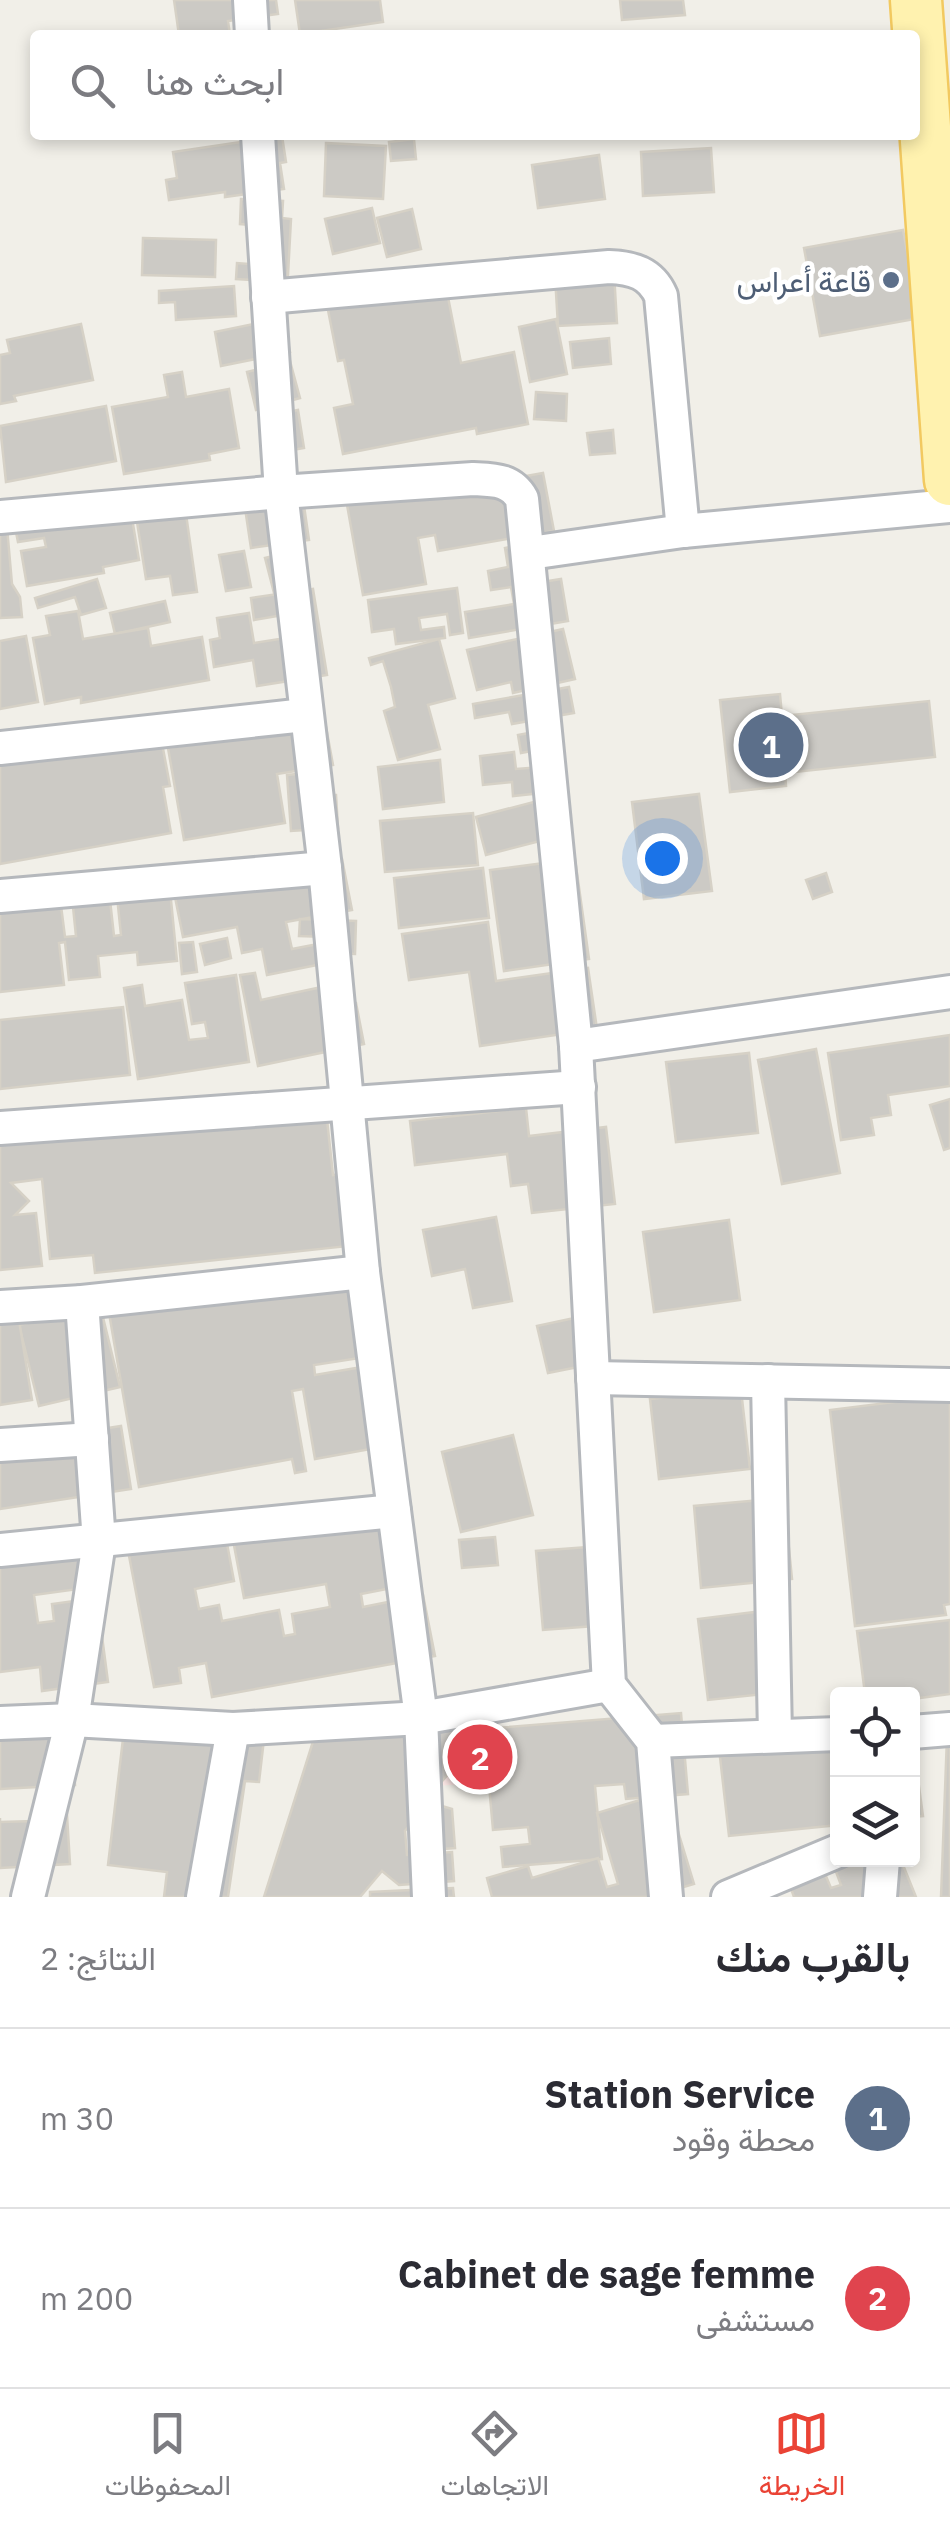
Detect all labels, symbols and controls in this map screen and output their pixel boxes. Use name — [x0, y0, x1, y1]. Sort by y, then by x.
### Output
search box — [30, 30, 920, 140]
text: ابحث هنا — [145, 56, 284, 105]
icon: search — [65, 58, 120, 113]
place label: قاعة أعراس — [737, 261, 871, 300]
marker: قاعة أعراس — [880, 269, 902, 291]
pin: 1 — [738, 708, 804, 782]
your location — [637, 833, 688, 884]
map controls — [830, 1687, 920, 1867]
button: locate — [830, 1687, 920, 1777]
pin: 2 — [448, 1720, 512, 1794]
button: layers — [830, 1777, 920, 1867]
text: بالقرب منك — [716, 1929, 910, 1984]
text: النتائج: 2 — [40, 1937, 156, 1979]
text: Station Service — [544, 2069, 815, 2118]
text: 30 m — [40, 2097, 114, 2139]
text: 1 — [868, 2097, 887, 2139]
text: محطة وقود — [672, 2118, 815, 2160]
text: Cabinet de sage femme — [398, 2249, 815, 2298]
text: 200 m — [40, 2277, 133, 2319]
text: 2 — [868, 2277, 887, 2319]
text: مستشفى — [696, 2298, 815, 2340]
tab: المحفوظات — [105, 2406, 231, 2510]
tab: الاتجاهات — [440, 2406, 549, 2510]
tab: الخريطة — [759, 2406, 845, 2510]

